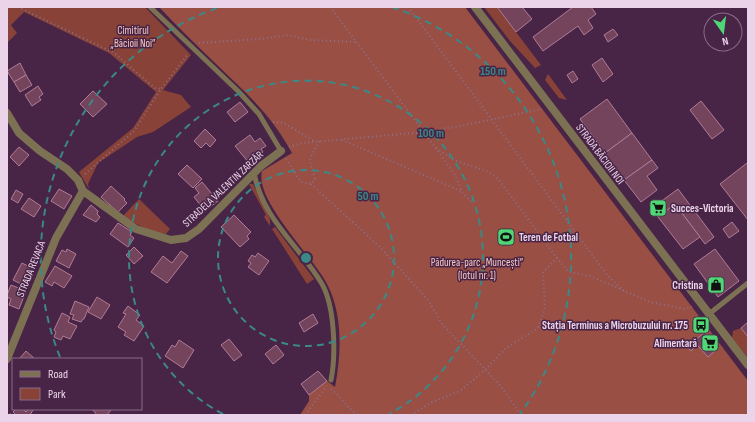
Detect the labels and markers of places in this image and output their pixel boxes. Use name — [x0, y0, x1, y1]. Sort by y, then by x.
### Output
supermarket icon: Succes-Victoria — [648, 198, 668, 218]
place label: Succes-Victoria — [671, 202, 734, 215]
sports icon: Teren de Fotbal — [496, 227, 516, 247]
place label: Teren de Fotbal — [519, 231, 578, 244]
centre of rings — [299, 251, 313, 265]
shop icon: Cristina — [706, 275, 726, 295]
place label: Cristina — [672, 279, 704, 292]
bus stop icon: Stația Terminus a Microbuzului nr. 175 — [691, 315, 711, 335]
place label: Stația Terminus a Microbuzului nr. 175 — [542, 319, 688, 332]
supermarket icon: Alimentară — [700, 333, 720, 353]
place label: Alimentară — [653, 337, 697, 350]

